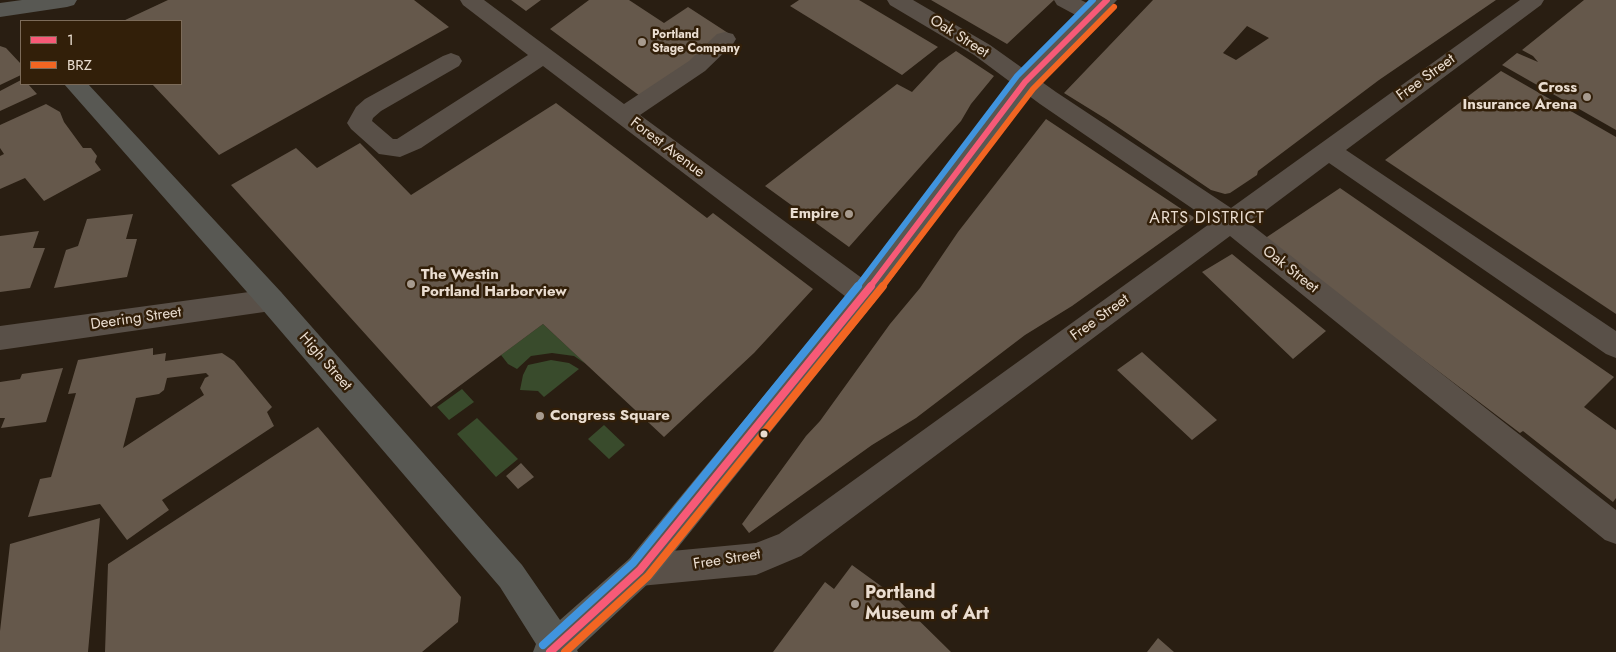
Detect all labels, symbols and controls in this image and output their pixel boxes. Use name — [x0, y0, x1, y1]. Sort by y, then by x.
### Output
street label: Oak Street — [926, 12, 992, 62]
legend — [20, 20, 182, 85]
place label: Portland Stage Company — [652, 28, 740, 56]
text: 1 — [67, 29, 74, 51]
marker: Portland Stage Company — [636, 36, 648, 48]
street label: Free Street — [1393, 51, 1459, 105]
text: BRZ — [67, 54, 92, 76]
place label: Cross Insurance Arena — [1462, 79, 1577, 114]
marker: Cross Insurance Arena — [1581, 91, 1593, 103]
street label: Forest Avenue — [626, 114, 708, 182]
place label: Empire — [790, 205, 839, 223]
marker: Empire — [843, 208, 855, 220]
district label: ARTS DISTRICT — [1148, 209, 1266, 229]
street label: Oak Street — [1258, 243, 1322, 297]
place label: The Westin Portland Harborview — [421, 266, 567, 301]
marker: The Westin Portland Harborview — [405, 278, 417, 290]
street label: Free Street — [1067, 291, 1133, 345]
street label: Deering Street — [89, 304, 183, 334]
street label: High Street — [295, 329, 355, 395]
place label: Congress Square — [550, 407, 670, 425]
marker: Congress Square — [534, 410, 546, 422]
unlabelled marker — [759, 429, 769, 439]
street label: Free Street — [692, 546, 762, 574]
place label: Portland Museum of Art — [865, 583, 989, 626]
marker: Portland Museum of Art — [849, 598, 861, 610]

